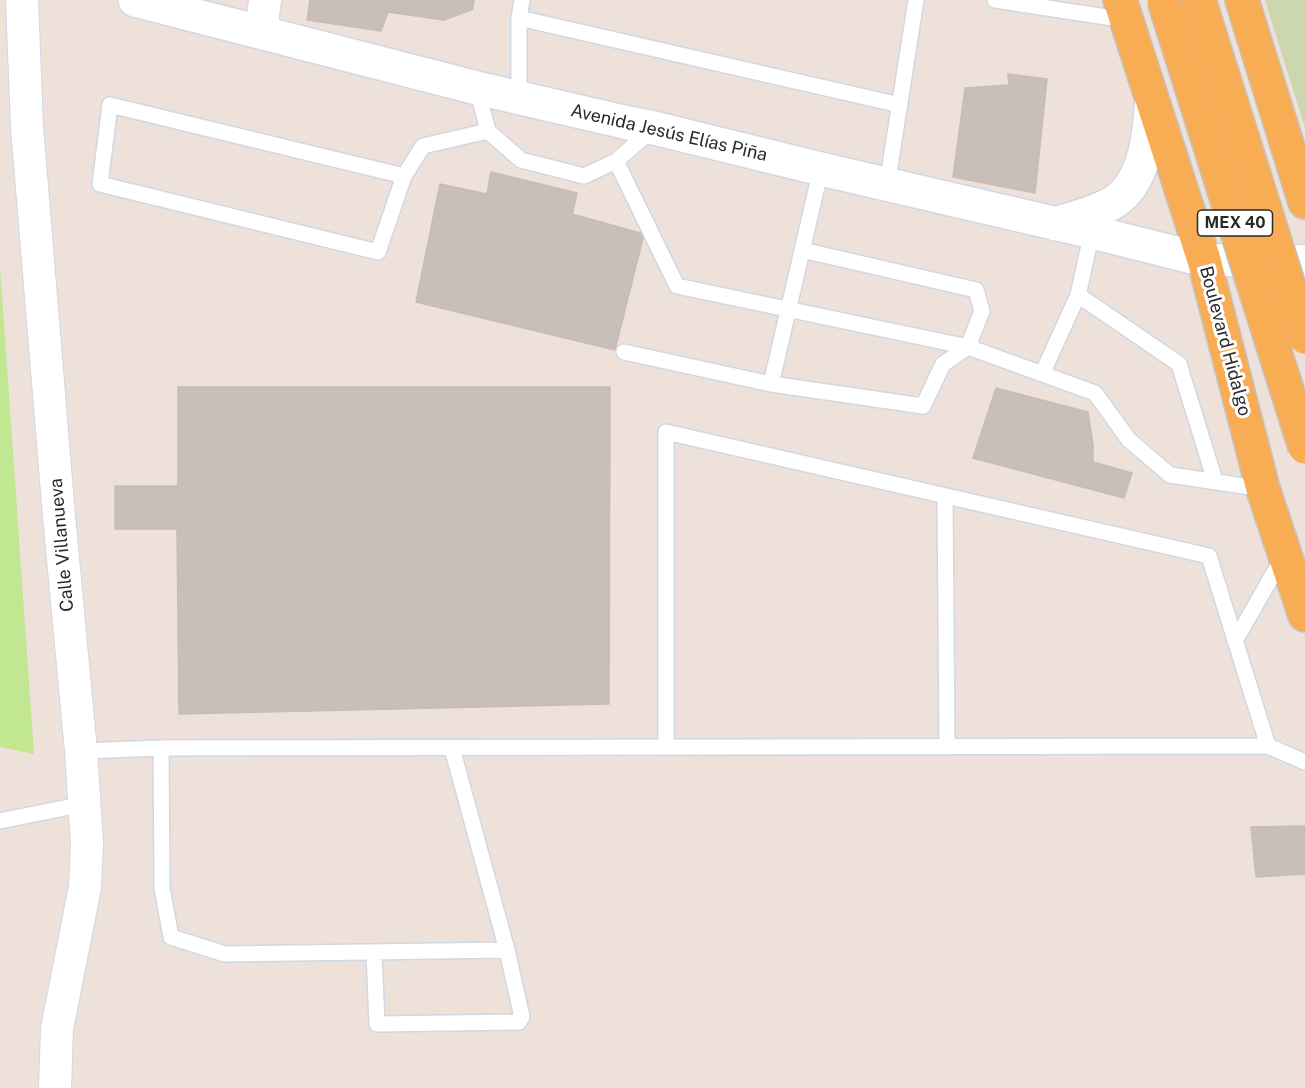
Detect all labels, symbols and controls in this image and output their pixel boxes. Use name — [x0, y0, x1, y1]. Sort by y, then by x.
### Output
street label: Avenida Jesús Elías Piña — [569, 100, 769, 166]
road number: MEX 40 — [1198, 210, 1272, 236]
street label: Boulevard Hidalgo — [1195, 264, 1255, 418]
street label: Calle Villanueva — [45, 477, 79, 613]

